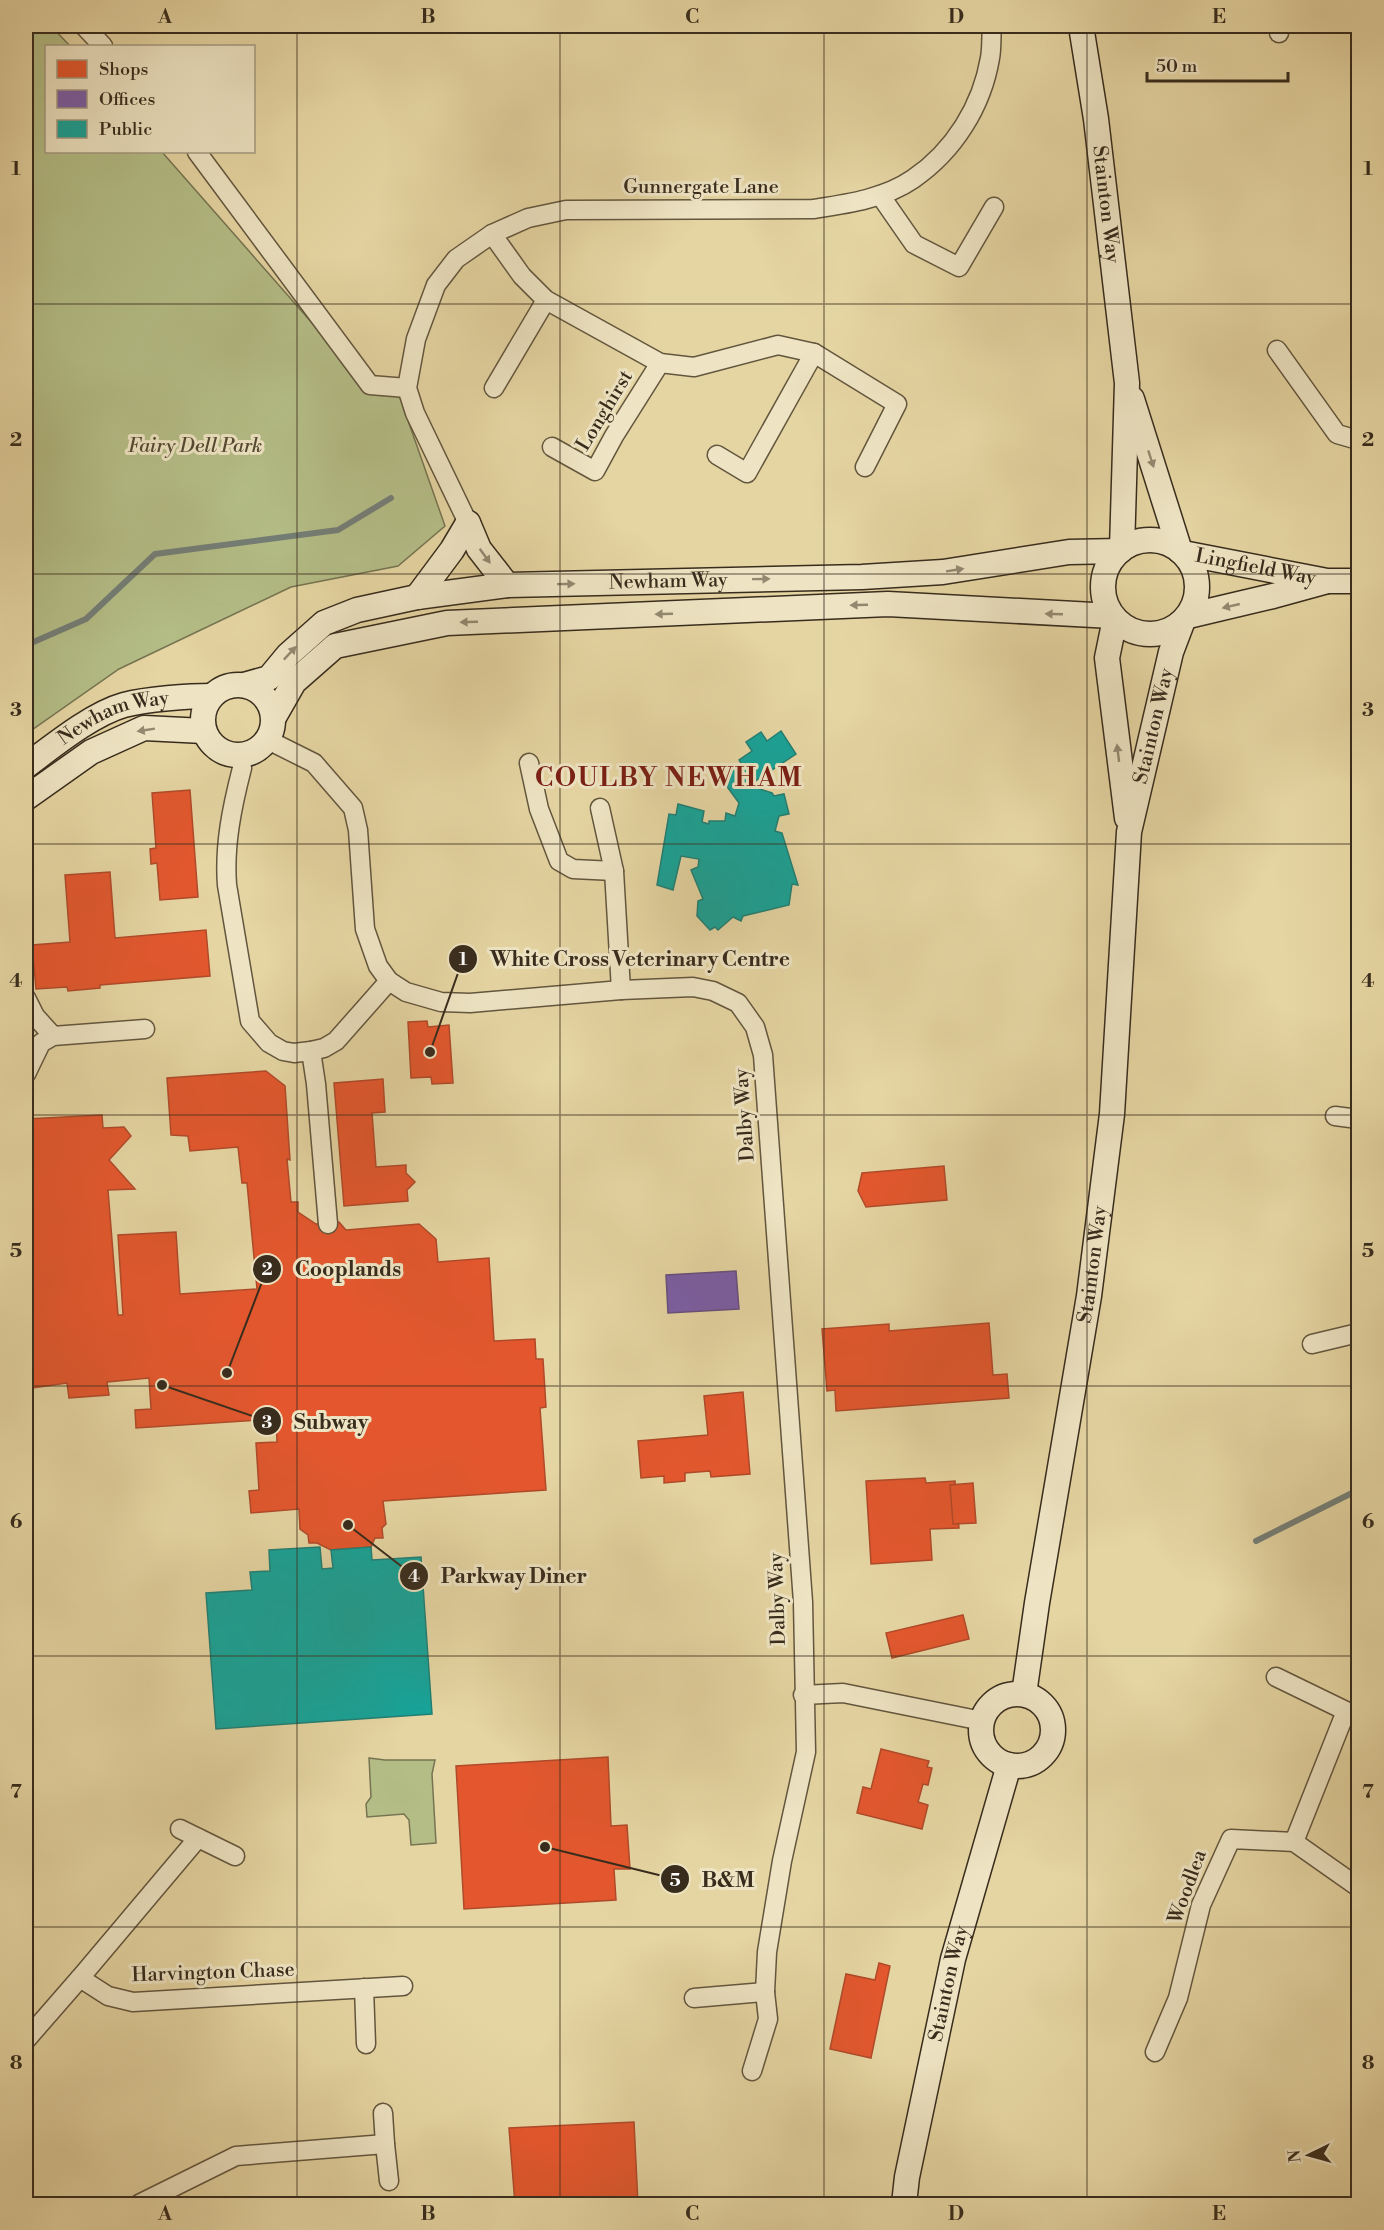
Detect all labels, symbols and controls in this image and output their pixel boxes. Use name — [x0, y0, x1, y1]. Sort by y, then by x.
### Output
text: A — [157, 5, 173, 30]
text: B — [420, 5, 436, 30]
text: C — [685, 5, 699, 30]
text: D — [948, 5, 964, 30]
text: E — [1212, 5, 1226, 30]
legend — [45, 45, 255, 153]
scale bar — [1147, 45, 1288, 83]
text: 50 m — [1156, 55, 1198, 78]
text: Shops — [99, 58, 149, 81]
text: Offices — [99, 88, 155, 111]
text: Public — [99, 118, 152, 141]
street label: Stainton Way — [1087, 144, 1125, 265]
text: 1 — [11, 157, 21, 182]
text: 1 — [1363, 157, 1373, 182]
street label: Gunnergate Lane — [623, 175, 779, 200]
street label: Longhirst — [571, 366, 639, 456]
text: 2 — [10, 428, 22, 453]
text: 2 — [1362, 428, 1374, 453]
park label: Fairy Dell Park — [128, 434, 262, 459]
one-way arrow — [1147, 450, 1156, 468]
street label: Lingfield Way — [1193, 543, 1318, 591]
one-way arrow — [478, 548, 490, 563]
one-way arrow — [946, 565, 965, 574]
street label: Newham Way — [609, 568, 728, 595]
one-way arrow — [751, 575, 770, 584]
one-way arrow — [556, 579, 575, 589]
one-way arrow — [850, 601, 869, 610]
one-way arrow — [1221, 602, 1240, 611]
one-way arrow — [655, 609, 674, 618]
one-way arrow — [1044, 609, 1063, 618]
one-way arrow — [460, 618, 479, 627]
one-way arrow — [283, 646, 297, 661]
street label: Stainton Way — [1128, 665, 1179, 787]
street label: Newham Way — [53, 686, 170, 751]
text: 3 — [10, 698, 22, 723]
text: 3 — [1362, 698, 1374, 723]
one-way arrow — [136, 726, 155, 735]
one-way arrow — [1113, 744, 1123, 763]
district label: COULBY NEWHAM — [535, 762, 803, 794]
callout: White Cross Veterinary Centre — [448, 939, 802, 978]
text: White Cross Veterinary Centre — [489, 947, 790, 973]
text: 1 — [459, 948, 468, 971]
text: 4 — [9, 969, 23, 994]
text: 4 — [1361, 969, 1375, 994]
street label: Dalby Way — [729, 1067, 761, 1162]
street label: Stainton Way — [1072, 1204, 1113, 1325]
text: 5 — [10, 1239, 22, 1264]
text: 5 — [1362, 1239, 1374, 1264]
callout: Cooplands — [252, 1249, 413, 1288]
text: Cooplands — [295, 1257, 401, 1283]
text: 2 — [261, 1258, 273, 1281]
callout: Subway — [252, 1402, 380, 1441]
text: Subway — [294, 1410, 369, 1436]
text: 3 — [262, 1411, 273, 1434]
text: 6 — [10, 1510, 23, 1535]
text: 6 — [1362, 1510, 1375, 1535]
street label: Dalby Way — [764, 1552, 792, 1646]
callout: Parkway Diner — [399, 1557, 600, 1596]
text: Parkway Diner — [441, 1564, 587, 1590]
text: 4 — [408, 1565, 420, 1588]
text: 7 — [10, 1780, 22, 1805]
text: 7 — [1362, 1780, 1374, 1805]
street label: Woodlea — [1163, 1846, 1213, 1928]
callout: B&M — [660, 1860, 766, 1899]
text: B&M — [702, 1868, 755, 1894]
text: 5 — [669, 1869, 681, 1892]
street label: Stainton Way — [923, 1922, 975, 2044]
street label: Harvington Chase — [131, 1958, 295, 1988]
text: 8 — [10, 2051, 23, 2076]
text: 8 — [1362, 2051, 1375, 2076]
north arrow — [1279, 2125, 1339, 2185]
text: N — [1285, 2149, 1306, 2163]
text: A — [157, 2202, 173, 2227]
text: B — [420, 2202, 436, 2227]
text: C — [685, 2202, 699, 2227]
text: D — [948, 2202, 964, 2227]
text: E — [1212, 2202, 1226, 2227]

